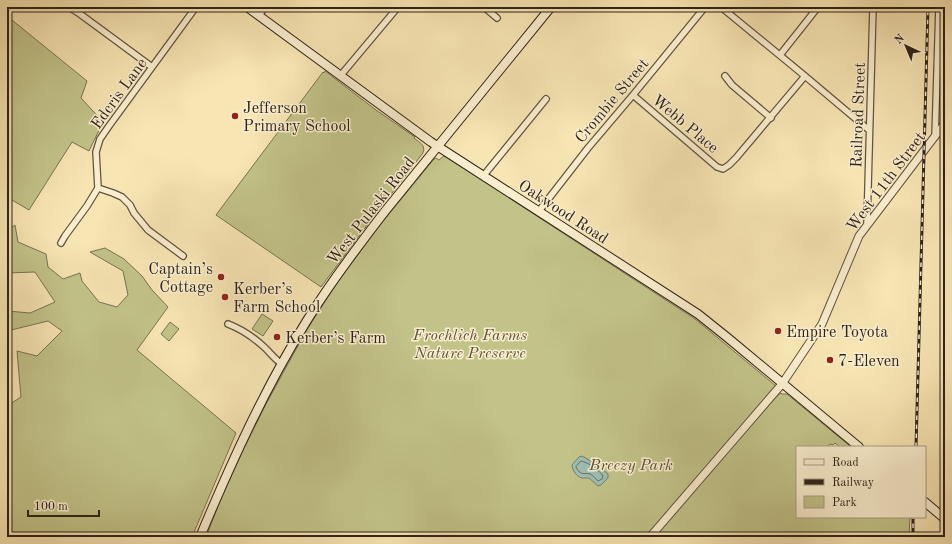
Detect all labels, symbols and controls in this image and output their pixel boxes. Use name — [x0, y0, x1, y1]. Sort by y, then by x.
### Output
north arrow — [886, 26, 926, 66]
text: N — [893, 33, 907, 47]
street label: Edcris Lane — [89, 56, 151, 133]
street label: Crombie Street — [573, 56, 653, 147]
street label: Railroad Street — [849, 62, 869, 168]
street label: Webb Place — [648, 92, 721, 157]
place label: Jefferson Primary School — [243, 101, 351, 135]
marker: Jefferson Primary School — [230, 111, 240, 121]
street label: West 11th Street — [844, 129, 929, 235]
street label: West Pulaski Road — [325, 155, 418, 268]
street label: Oakwood Road — [515, 178, 611, 248]
place label: Captain’s Cottage — [148, 262, 213, 296]
marker: Captain’s Cottage — [216, 272, 226, 282]
place label: Kerber’s Farm School — [233, 282, 320, 316]
marker: Kerber’s Farm School — [220, 292, 230, 302]
place label: Empire Toyota — [786, 325, 888, 341]
marker: Empire Toyota — [773, 326, 783, 336]
park label: Froehlich Farms Nature Preserve — [412, 328, 527, 362]
place label: Kerber’s Farm — [285, 331, 386, 347]
marker: Kerber’s Farm — [272, 332, 282, 342]
place label: 7-Eleven — [838, 354, 900, 370]
marker: 7-Eleven — [825, 355, 835, 365]
legend — [796, 446, 926, 518]
text: Road — [832, 457, 859, 469]
park label: Breezy Park — [588, 458, 673, 474]
text: Railway — [832, 477, 875, 489]
scale bar — [28, 492, 99, 518]
text: Park — [832, 497, 857, 509]
text: 100 m — [34, 501, 68, 513]

